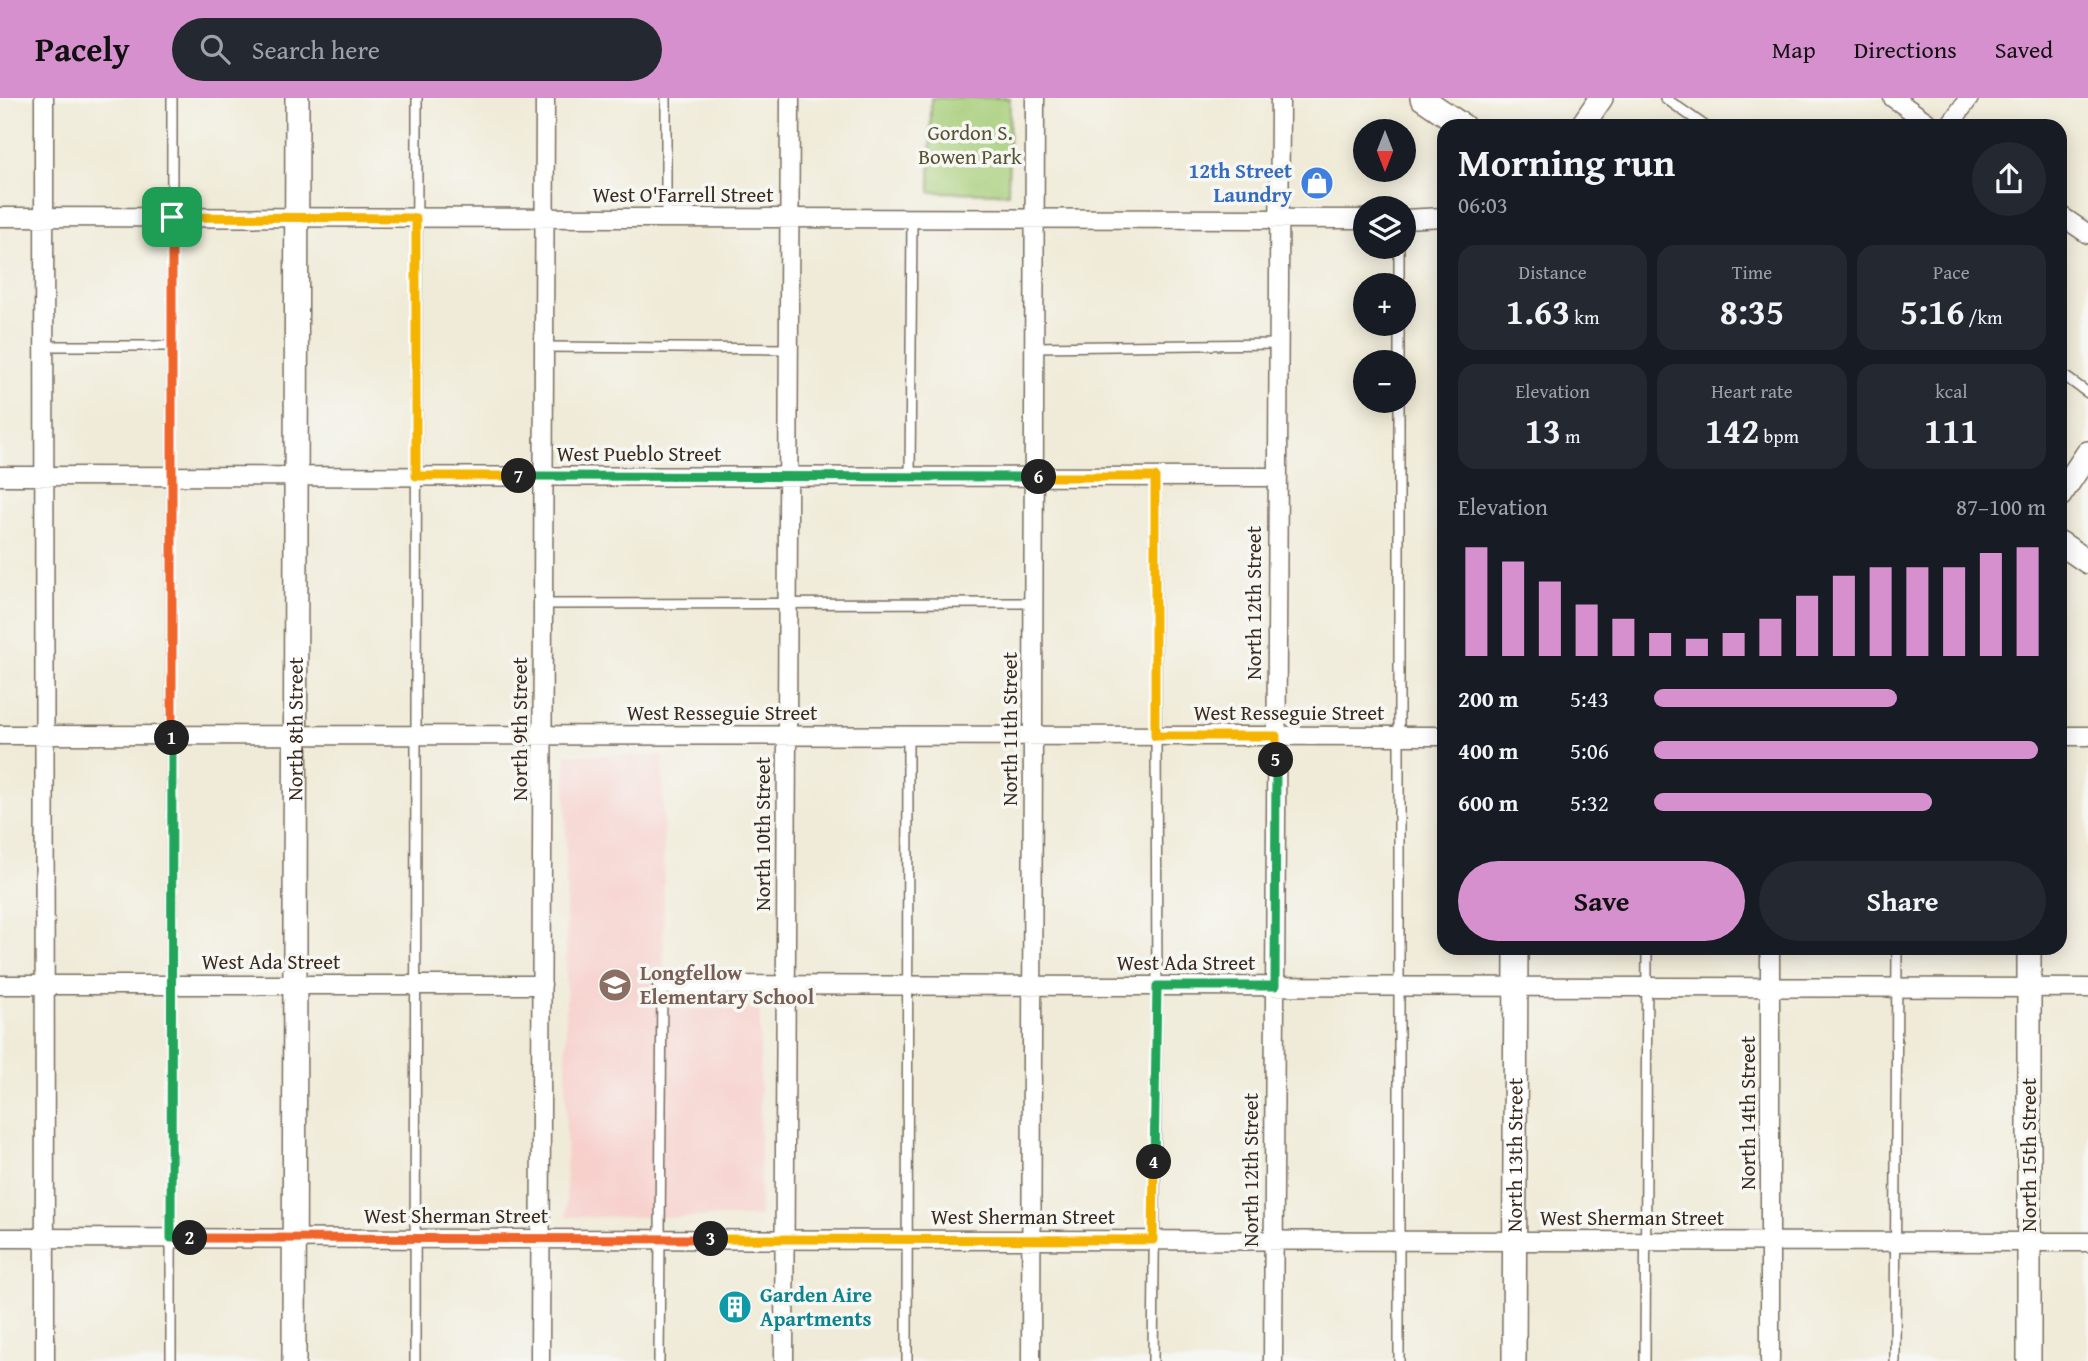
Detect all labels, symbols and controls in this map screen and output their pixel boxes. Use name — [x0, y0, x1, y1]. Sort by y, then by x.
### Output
search box — [172, 18, 662, 81]
text: Pacely — [35, 25, 130, 73]
icon: search — [196, 30, 234, 68]
text: Search here — [252, 30, 380, 69]
text: Map — [1772, 32, 1816, 67]
text: Directions — [1854, 32, 1957, 67]
text: Saved — [1995, 32, 2053, 67]
park label: Gordon S. Bowen Park — [918, 117, 1022, 172]
north arrow — [1353, 119, 1416, 182]
map controls — [1353, 119, 1416, 413]
text: Morning run — [1458, 134, 1675, 190]
button: share — [1972, 142, 2046, 216]
place label: 12th Street Laundry — [1188, 155, 1292, 210]
shop icon: 12th Street Laundry — [1298, 164, 1336, 202]
street label: West O'Farrell Street — [592, 179, 774, 210]
pin — [142, 187, 202, 247]
text: 06:03 — [1458, 188, 1508, 221]
button: layers — [1353, 196, 1416, 259]
icon: arrive — [153, 198, 191, 236]
text: Distance — [1519, 258, 1587, 286]
text: Time — [1732, 258, 1772, 286]
text: Pace — [1933, 258, 1970, 286]
button: + — [1353, 273, 1416, 336]
text: 1.63 — [1506, 286, 1570, 337]
text: 8:35 — [1720, 286, 1784, 337]
text: 5:16 — [1900, 286, 1964, 337]
text: km — [1570, 303, 1599, 331]
text: /km — [1964, 303, 2003, 331]
button: − — [1353, 350, 1416, 413]
text: Elevation — [1515, 377, 1590, 405]
text: Heart rate — [1711, 377, 1793, 405]
text: kcal — [1935, 377, 1968, 405]
text: 13 — [1525, 405, 1561, 456]
text: 142 — [1705, 405, 1759, 456]
text: 111 — [1924, 405, 1979, 456]
text: m — [1561, 422, 1581, 450]
text: bpm — [1759, 422, 1799, 450]
street label: West Pueblo Street — [557, 438, 722, 469]
pin: 7 — [502, 458, 536, 494]
pin: 6 — [1021, 460, 1056, 494]
text: 7 — [514, 461, 523, 489]
text: 6 — [1034, 462, 1043, 490]
text: Elevation — [1458, 490, 1548, 523]
text: 87–100 m — [1956, 490, 2046, 523]
street label: North 12th Street — [1238, 525, 1269, 680]
street label: North 11th Street — [994, 651, 1025, 806]
street label: North 8th Street — [279, 656, 311, 801]
street label: North 9th Street — [504, 656, 535, 801]
text: 200 m — [1458, 682, 1519, 715]
text: 5:43 — [1570, 682, 1609, 715]
street label: West Resseguie Street — [626, 697, 818, 728]
street label: West Resseguie Street — [1193, 697, 1385, 728]
pin: 1 — [154, 720, 190, 756]
text: 1 — [167, 723, 176, 751]
text: 400 m — [1458, 734, 1519, 767]
text: 5:06 — [1570, 734, 1609, 767]
pin: 5 — [1258, 742, 1294, 778]
text: 5 — [1271, 745, 1280, 773]
street label: North 10th Street — [747, 756, 778, 911]
text: 600 m — [1458, 786, 1519, 819]
text: 5:32 — [1570, 786, 1609, 819]
button: Save — [1458, 861, 1745, 941]
button: Share — [1759, 861, 2046, 941]
street label: West Ada Street — [202, 946, 341, 977]
street label: West Ada Street — [1117, 947, 1256, 978]
place label: Longfellow Elementary School — [640, 957, 815, 1012]
school or university icon: Longfellow Elementary School — [596, 966, 634, 1004]
street label: North 14th Street — [1732, 1035, 1763, 1190]
street label: North 13th Street — [1499, 1077, 1530, 1232]
street label: North 15th Street — [2013, 1077, 2044, 1232]
street label: North 12th Street — [1235, 1092, 1266, 1247]
pin: 4 — [1136, 1144, 1172, 1180]
text: 4 — [1149, 1147, 1158, 1175]
street label: West Sherman Street — [364, 1200, 549, 1231]
street label: West Sherman Street — [931, 1201, 1116, 1232]
street label: West Sherman Street — [1540, 1202, 1725, 1233]
pin: 2 — [172, 1220, 208, 1256]
pin: 3 — [694, 1222, 728, 1256]
text: 2 — [185, 1223, 194, 1251]
text: 3 — [706, 1224, 715, 1252]
place label: Garden Aire Apartments — [760, 1279, 872, 1334]
building icon: Garden Aire Apartments — [716, 1288, 754, 1326]

